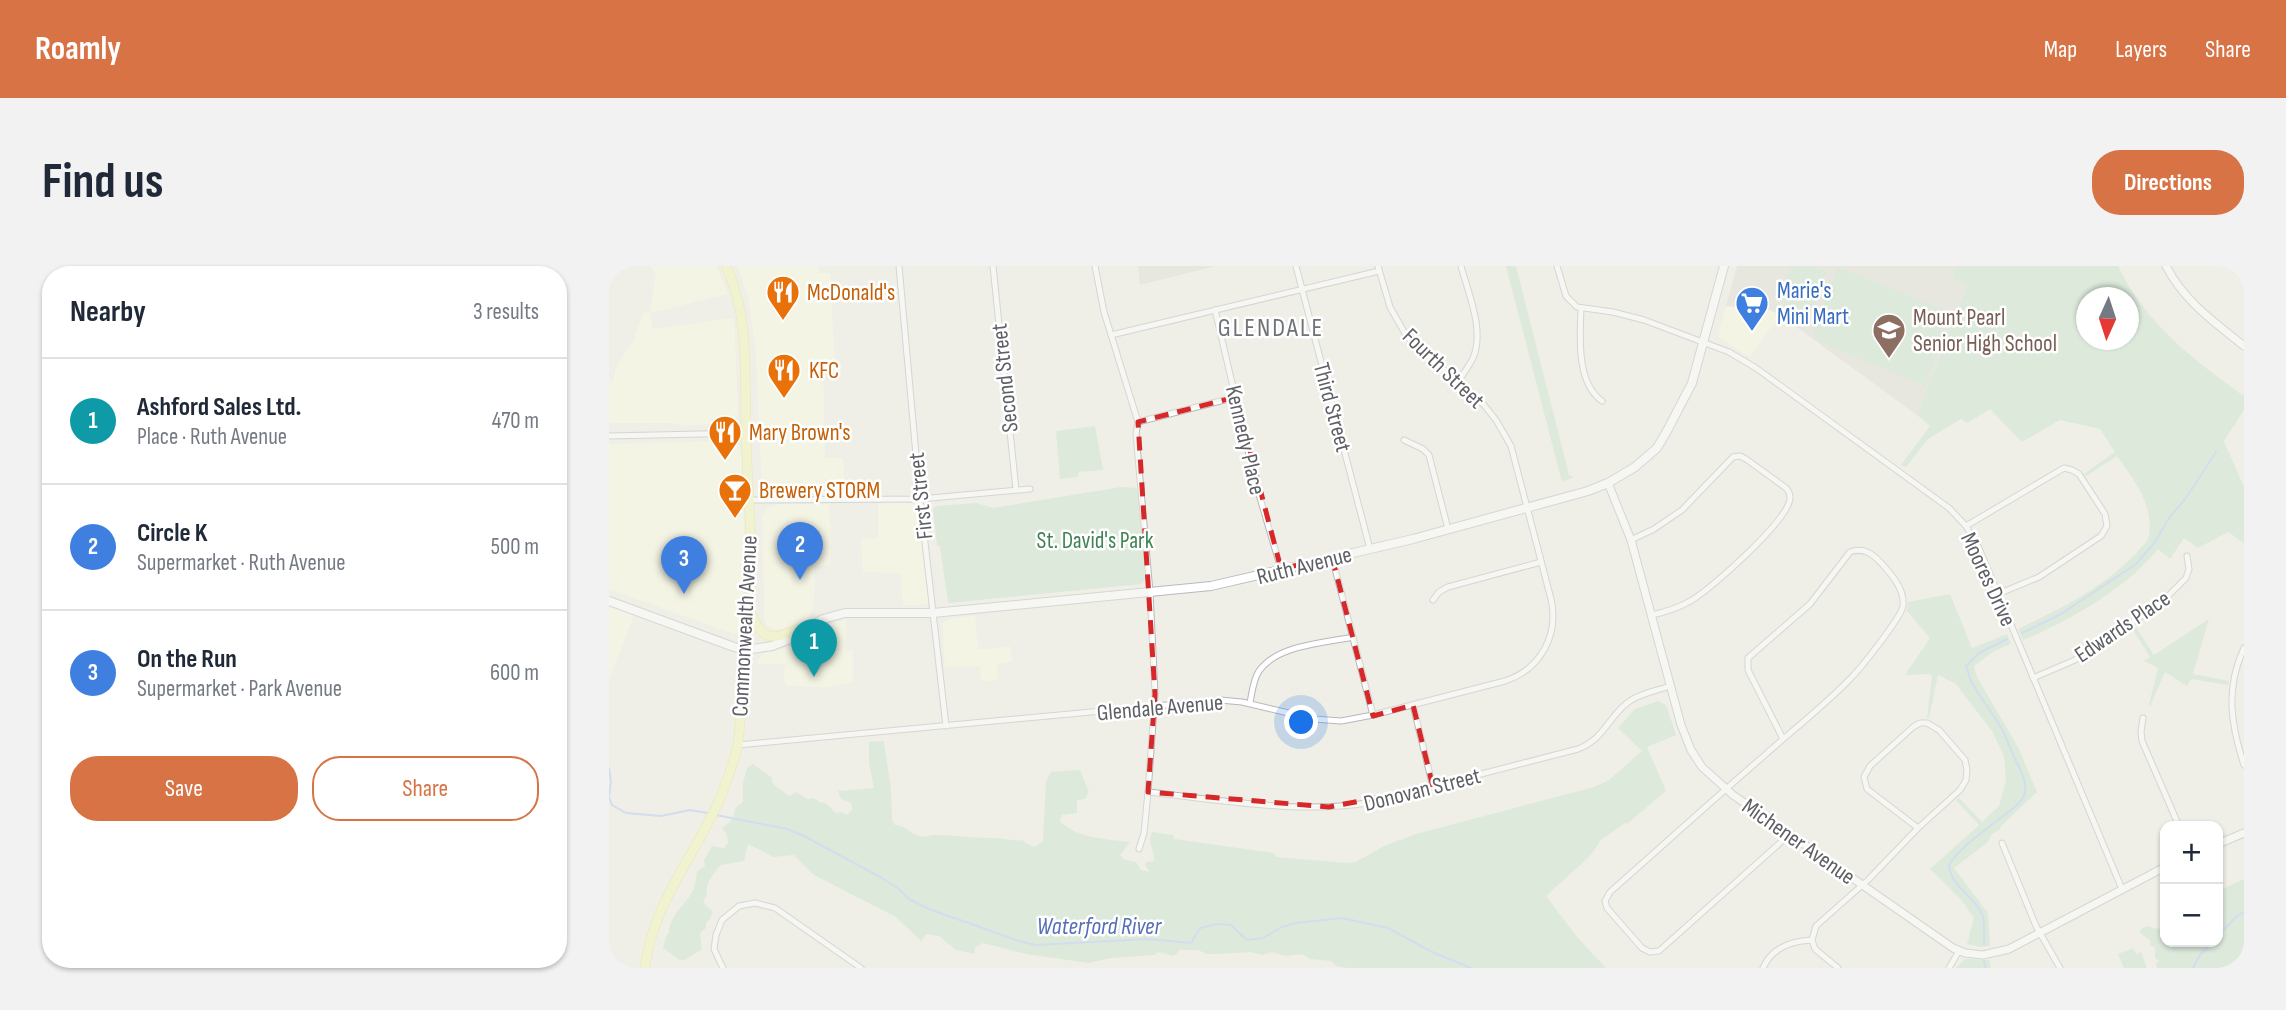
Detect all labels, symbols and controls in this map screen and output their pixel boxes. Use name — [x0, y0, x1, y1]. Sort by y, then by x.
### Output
text: Roamly — [35, 29, 121, 69]
text: Map — [2044, 35, 2077, 64]
text: Layers — [2115, 35, 2167, 64]
text: Share — [2205, 35, 2251, 64]
button: Directions — [2092, 150, 2244, 215]
text: Find us — [42, 153, 164, 212]
restaurant icon: McDonald's — [764, 273, 802, 322]
place label: Marie's Mini Mart — [1777, 277, 1849, 331]
place label: McDonald's — [807, 279, 895, 307]
supermarket icon: Marie's Mini Mart — [1733, 284, 1771, 333]
north arrow — [2076, 287, 2139, 350]
text: Nearby — [70, 294, 146, 330]
text: 3 results — [473, 298, 539, 326]
place label: Mount Pearl Senior High School — [1913, 304, 2057, 358]
school or university icon: Mount Pearl Senior High School — [1870, 311, 1908, 360]
district label: GLENDALE — [1218, 313, 1324, 344]
street label: Second Street — [985, 322, 1025, 434]
street label: Fourth Street — [1396, 323, 1490, 415]
restaurant icon: KFC — [765, 351, 803, 400]
place label: KFC — [809, 357, 839, 385]
street label: Third Street — [1307, 360, 1357, 455]
street label: Kennedy Place — [1219, 383, 1271, 498]
text: Ashford Sales Ltd. — [137, 392, 302, 423]
text: 1 — [88, 407, 98, 435]
text: 470 m — [492, 407, 539, 435]
restaurant icon: Mary Brown's — [706, 413, 744, 462]
place label: Mary Brown's — [749, 419, 851, 447]
text: Place · Ruth Avenue — [137, 423, 287, 451]
street label: First Street — [903, 451, 939, 541]
bar icon: Brewery STORM — [716, 471, 754, 520]
place label: Brewery STORM — [759, 477, 880, 505]
text: Circle K — [137, 518, 208, 549]
pin: 2 — [777, 522, 823, 580]
park label: St. David's Park — [1037, 527, 1154, 555]
street label: Moores Drive — [1954, 528, 2022, 631]
text: 2 — [88, 533, 98, 561]
text: 500 m — [491, 533, 539, 561]
street label: Commonwealth Avenue — [726, 535, 764, 717]
pin: 3 — [661, 536, 707, 594]
street label: Ruth Avenue — [1254, 541, 1355, 591]
text: Supermarket · Ruth Avenue — [137, 549, 346, 577]
street label: Edwards Place — [2069, 585, 2176, 669]
pin: 1 — [791, 619, 837, 677]
text: On the Run — [137, 644, 237, 675]
text: 3 — [88, 659, 98, 687]
text: 600 m — [490, 659, 539, 687]
text: Supermarket · Park Avenue — [137, 675, 342, 703]
street label: Glendale Avenue — [1096, 689, 1224, 727]
your location — [1284, 705, 1318, 739]
button: Save — [70, 756, 298, 821]
button: Share — [312, 756, 539, 821]
street label: Donovan Street — [1361, 762, 1484, 818]
street label: Michener Avenue — [1736, 793, 1860, 891]
map controls — [2160, 821, 2223, 947]
button: + — [2160, 821, 2223, 884]
button: − — [2160, 884, 2223, 947]
water label: Waterford River — [1037, 912, 1162, 941]

